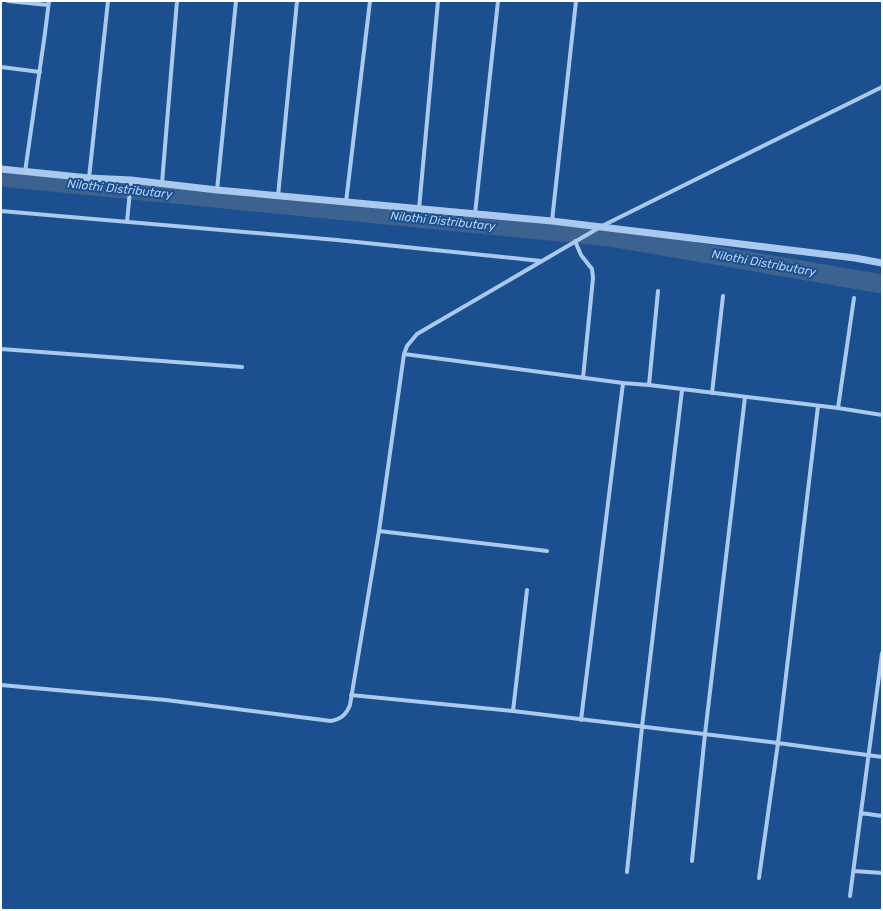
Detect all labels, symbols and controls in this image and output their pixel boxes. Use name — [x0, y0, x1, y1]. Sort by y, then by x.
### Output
water label: Nilothi Distributary — [67, 177, 174, 202]
water label: Nilothi Distributary — [390, 209, 497, 234]
water label: Nilothi Distributary — [711, 247, 818, 279]

